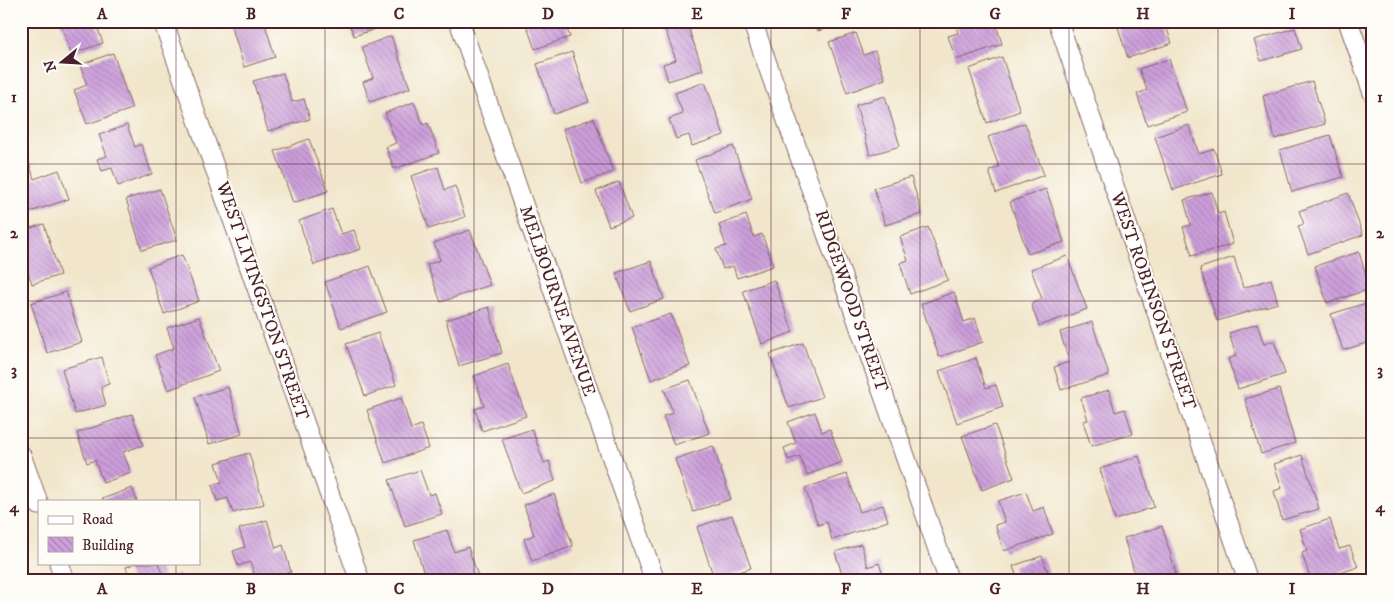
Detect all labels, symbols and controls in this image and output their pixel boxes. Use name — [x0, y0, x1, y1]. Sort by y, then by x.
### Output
text: A — [96, 4, 108, 24]
text: B — [246, 4, 256, 24]
text: C — [394, 4, 404, 24]
text: D — [542, 4, 554, 24]
text: E — [691, 4, 703, 24]
text: F — [841, 4, 851, 24]
text: G — [989, 4, 1001, 24]
text: H — [1136, 4, 1150, 24]
text: I — [1289, 4, 1296, 24]
north arrow — [38, 38, 88, 88]
text: N — [40, 57, 61, 74]
text: 1 — [11, 87, 17, 107]
text: 1 — [1377, 87, 1383, 107]
street label: WEST LIVINGSTON STREET — [210, 178, 313, 424]
street label: WEST ROBINSON STREET — [1105, 188, 1201, 413]
street label: MELBOURNE AVENUE — [514, 203, 600, 399]
street label: RIDGEWOOD STREET — [809, 207, 893, 395]
text: 2 — [10, 223, 19, 243]
text: 2 — [1376, 223, 1385, 243]
text: 3 — [11, 360, 17, 380]
text: 3 — [1377, 360, 1383, 380]
text: 4 — [8, 497, 19, 517]
text: 4 — [1374, 497, 1385, 517]
legend — [38, 500, 200, 564]
text: Road — [82, 510, 114, 529]
text: Building — [82, 536, 134, 555]
text: A — [96, 579, 108, 599]
text: B — [246, 579, 256, 599]
text: C — [394, 579, 404, 599]
text: D — [542, 579, 554, 599]
text: E — [691, 579, 703, 599]
text: F — [841, 579, 851, 599]
text: G — [989, 579, 1001, 599]
text: H — [1136, 579, 1150, 599]
text: I — [1289, 579, 1296, 599]

